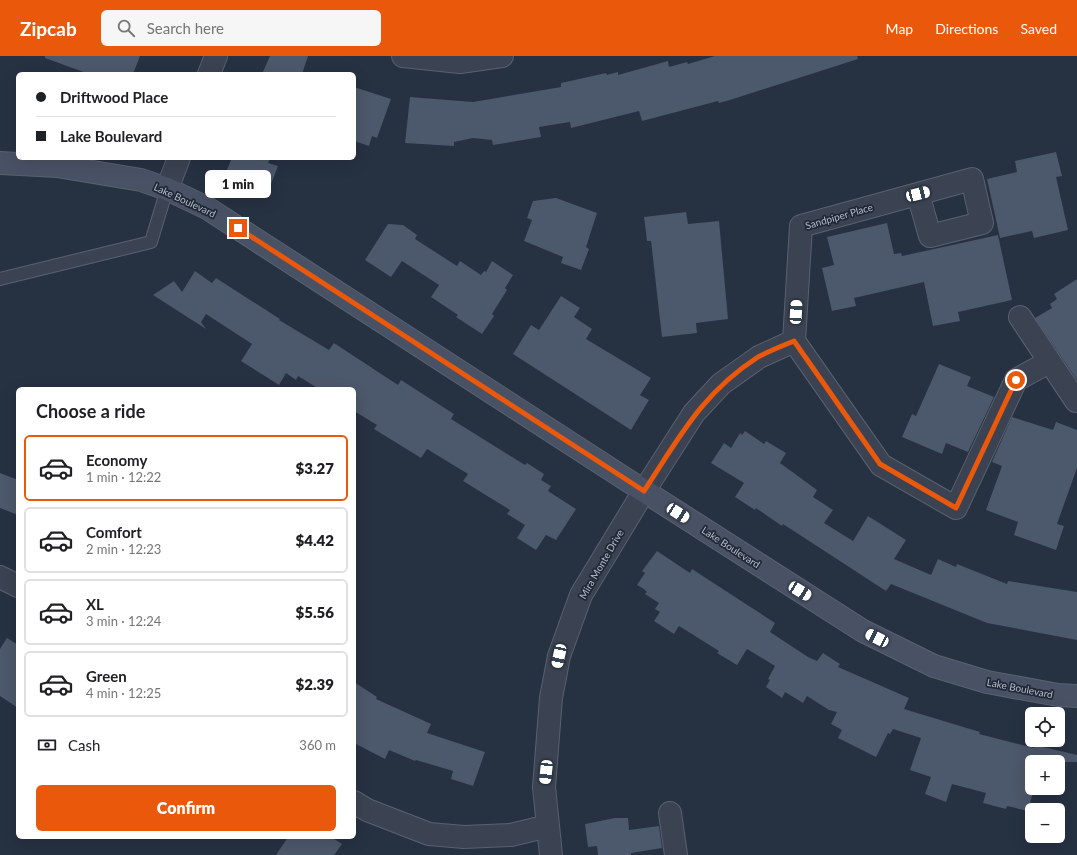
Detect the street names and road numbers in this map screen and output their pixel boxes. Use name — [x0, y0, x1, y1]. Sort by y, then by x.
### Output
street label: Lake Boulevard — [152, 180, 218, 220]
street label: Sandpiper Place — [804, 201, 874, 231]
street label: Lake Boulevard — [700, 524, 762, 570]
street label: Mira Monte Drive — [576, 527, 626, 601]
street label: Lake Boulevard — [986, 676, 1054, 700]

